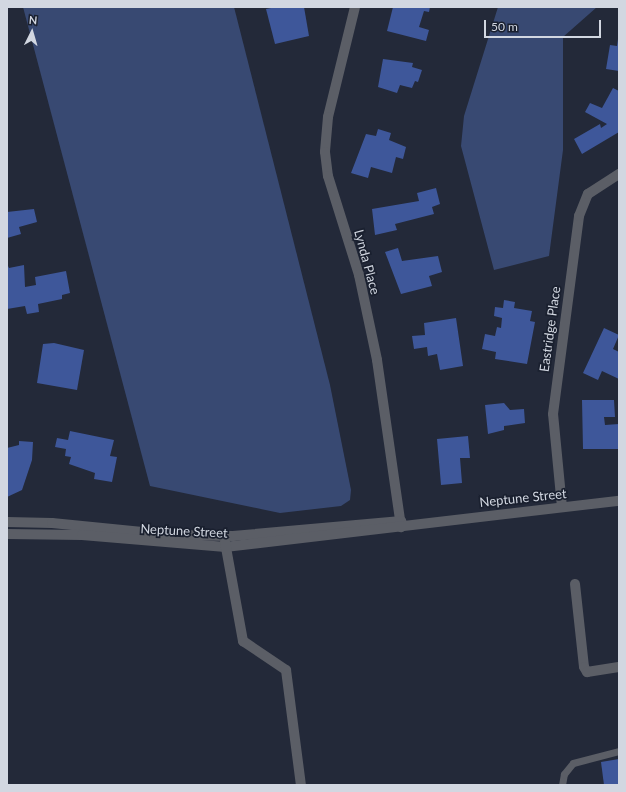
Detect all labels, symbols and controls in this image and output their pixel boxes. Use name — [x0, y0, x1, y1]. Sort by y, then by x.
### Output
north arrow — [12, 12, 52, 52]
scale bar — [486, 12, 603, 38]
text: N — [28, 13, 38, 26]
text: 50 m — [491, 19, 518, 34]
street label: Lynda Place — [351, 228, 383, 296]
street label: Eastridge Place — [536, 285, 564, 373]
street label: Neptune Street — [479, 486, 567, 510]
street label: Neptune Street — [140, 521, 228, 541]

